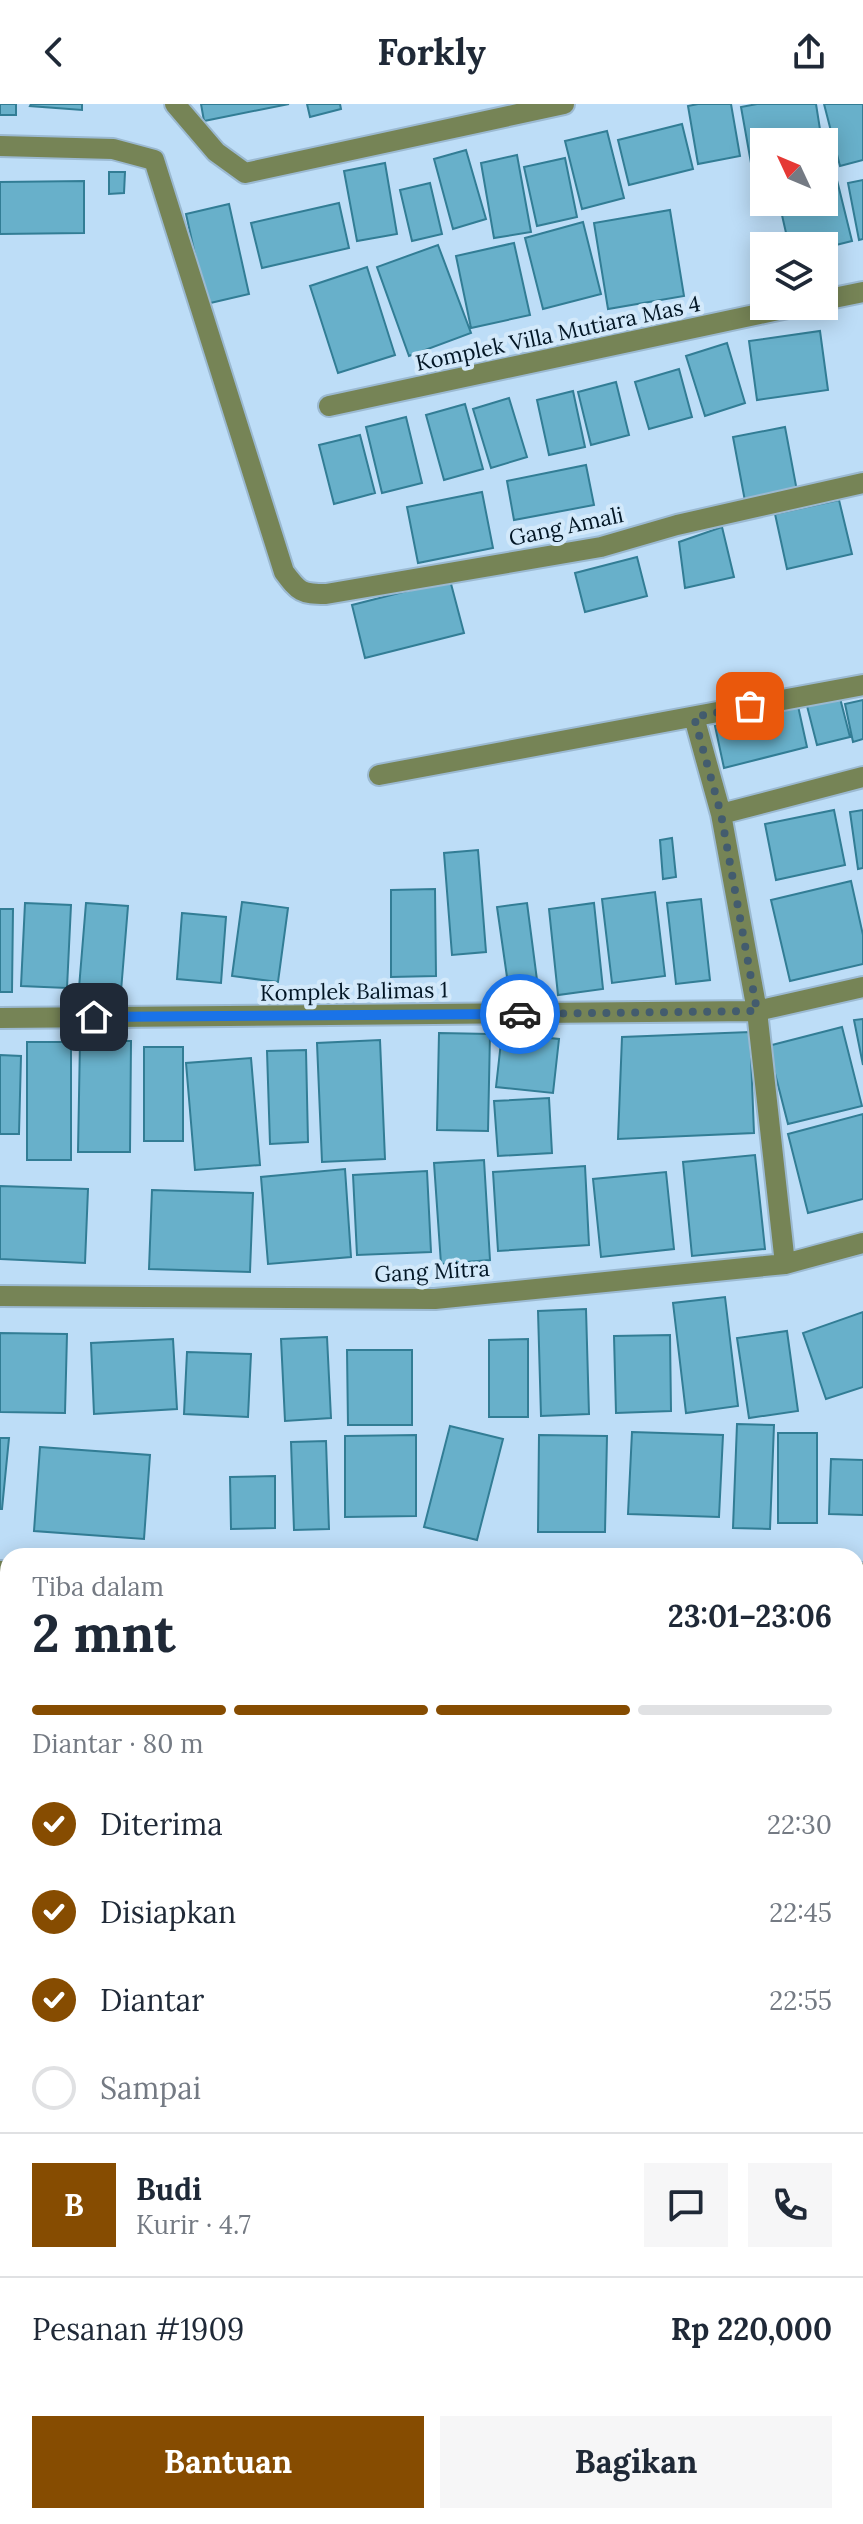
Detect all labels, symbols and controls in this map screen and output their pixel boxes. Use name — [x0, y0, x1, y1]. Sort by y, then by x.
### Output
text: Forkly — [377, 29, 486, 75]
icon: back — [32, 30, 76, 74]
icon: share — [787, 30, 831, 74]
north arrow — [750, 128, 838, 216]
map controls — [750, 128, 838, 320]
button: layers — [750, 232, 838, 320]
street label: Komplek Villa Mutiara Mas 4 — [413, 289, 703, 377]
street label: Gang Amali — [506, 500, 626, 552]
pin — [716, 672, 784, 740]
icon: bag — [728, 684, 772, 728]
courier — [480, 974, 560, 1054]
street label: Komplek Balimas 1 — [260, 975, 448, 1007]
pin — [60, 983, 128, 1051]
icon: car — [498, 992, 542, 1036]
icon: home — [72, 995, 116, 1039]
street label: Gang Mitra — [374, 1254, 490, 1288]
text: Tiba dalam — [32, 1570, 164, 1603]
text: 23:01–23:06 — [668, 1597, 832, 1635]
text: 2 mnt — [32, 1600, 176, 1666]
text: Diantar · 80 m — [32, 1727, 203, 1760]
icon: check — [32, 1802, 76, 1846]
text: Diterima — [100, 1805, 223, 1843]
text: 22:30 — [767, 1808, 832, 1841]
icon: check — [32, 1890, 76, 1934]
text: Disiapkan — [100, 1893, 236, 1931]
text: 22:45 — [769, 1896, 832, 1929]
icon: check — [32, 1978, 76, 2022]
text: Diantar — [100, 1981, 204, 2019]
text: 22:55 — [769, 1984, 832, 2017]
text: Sampai — [100, 2069, 201, 2107]
button: chat — [644, 2163, 728, 2247]
button: phone — [748, 2163, 832, 2247]
text: Budi — [136, 2170, 202, 2208]
text: B — [64, 2186, 84, 2224]
text: Kurir · 4.7 — [136, 2208, 251, 2241]
text: Pesanan #1909 — [32, 2310, 244, 2348]
text: Rp 220,000 — [671, 2310, 832, 2348]
button: Bantuan — [32, 2416, 424, 2508]
button: Bagikan — [440, 2416, 832, 2508]

